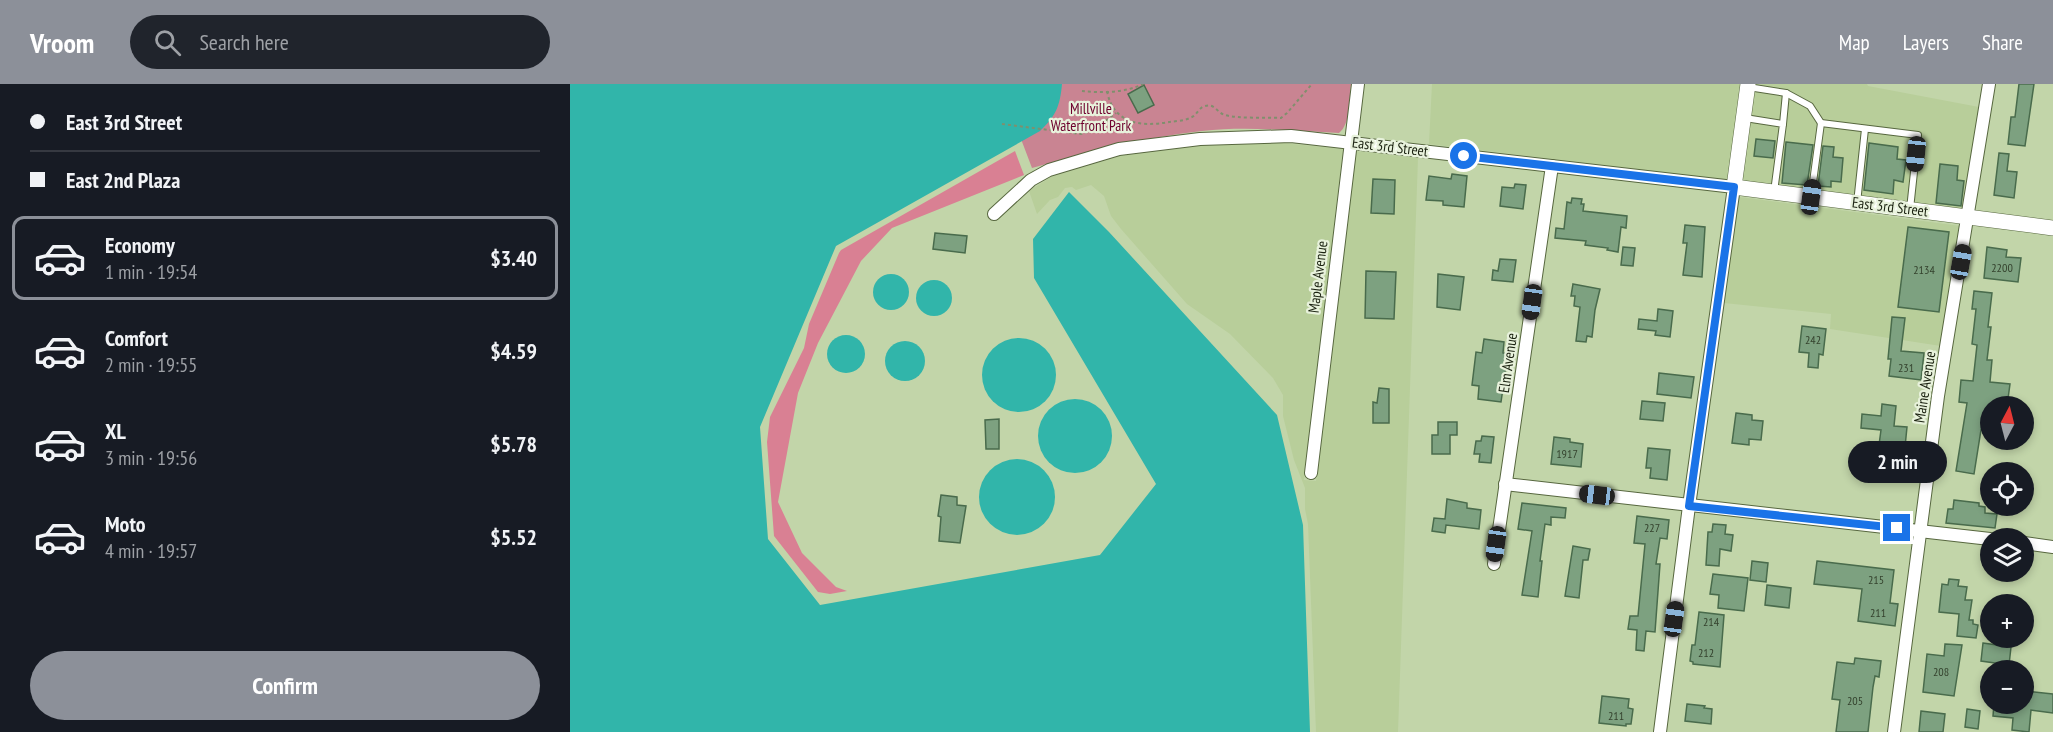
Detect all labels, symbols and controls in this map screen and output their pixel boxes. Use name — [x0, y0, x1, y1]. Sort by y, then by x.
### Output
search box — [130, 15, 550, 69]
text: Vroom — [30, 24, 94, 61]
icon: search — [151, 26, 184, 59]
text: Search here — [199, 28, 289, 56]
text: Map — [1839, 29, 1870, 56]
text: Layers — [1903, 29, 1949, 56]
text: Share — [1982, 29, 2023, 56]
park label: Millville Waterfront Park — [1051, 99, 1131, 135]
text: East 3rd Street — [66, 108, 182, 136]
street label: East 3rd Street — [1351, 132, 1429, 161]
car — [1905, 135, 1927, 173]
route start — [1450, 142, 1477, 169]
text: East 2nd Plaza — [66, 166, 180, 194]
car — [1800, 178, 1822, 216]
street label: East 3rd Street — [1851, 192, 1929, 221]
icon: car — [33, 231, 87, 285]
text: Economy — [105, 231, 175, 259]
street label: Maple Avenue — [1304, 240, 1331, 314]
car — [1949, 243, 1973, 281]
text: $3.40 — [490, 244, 537, 272]
text: 1 min · 19:54 — [105, 259, 197, 285]
house number: 2200 — [1991, 260, 2013, 275]
house number: 2134 — [1913, 262, 1935, 277]
car — [1521, 283, 1543, 321]
icon: car — [33, 324, 87, 378]
text: Comfort — [105, 324, 168, 352]
street label: Elm Avenue — [1494, 332, 1521, 394]
house number: 242 — [1805, 332, 1821, 347]
text: $4.59 — [490, 337, 537, 365]
street label: Maine Avenue — [1909, 350, 1940, 424]
text: 2 min · 19:55 — [105, 352, 197, 378]
house number: 231 — [1898, 360, 1914, 375]
north arrow — [1980, 396, 2034, 450]
map controls — [1980, 396, 2034, 714]
icon: car — [33, 417, 87, 471]
text: XL — [105, 417, 126, 445]
text: $5.78 — [490, 430, 537, 458]
callout: 2 min — [1848, 441, 1946, 483]
text: 3 min · 19:56 — [105, 445, 197, 471]
house number: 1917 — [1556, 446, 1578, 461]
text: 2 min — [1877, 449, 1918, 475]
button: locate — [1980, 462, 2034, 516]
car — [1578, 484, 1616, 506]
icon: car — [33, 510, 87, 564]
text: Moto — [105, 510, 146, 538]
route end — [1883, 514, 1910, 541]
house number: 227 — [1644, 520, 1660, 535]
text: $5.52 — [490, 523, 537, 551]
car — [1485, 525, 1507, 563]
button: layers — [1980, 528, 2034, 582]
text: 4 min · 19:57 — [105, 538, 197, 564]
house number: 215 — [1868, 572, 1884, 587]
button: + — [1980, 594, 2034, 648]
car — [1663, 600, 1685, 638]
house number: 211 — [1870, 605, 1886, 620]
house number: 214 — [1703, 614, 1720, 629]
house number: 212 — [1698, 645, 1714, 660]
button: Confirm — [30, 651, 540, 720]
button: − — [1980, 660, 2034, 714]
house number: 208 — [1933, 664, 1949, 679]
house number: 205 — [1847, 693, 1863, 708]
house number: 211 — [1608, 708, 1624, 723]

